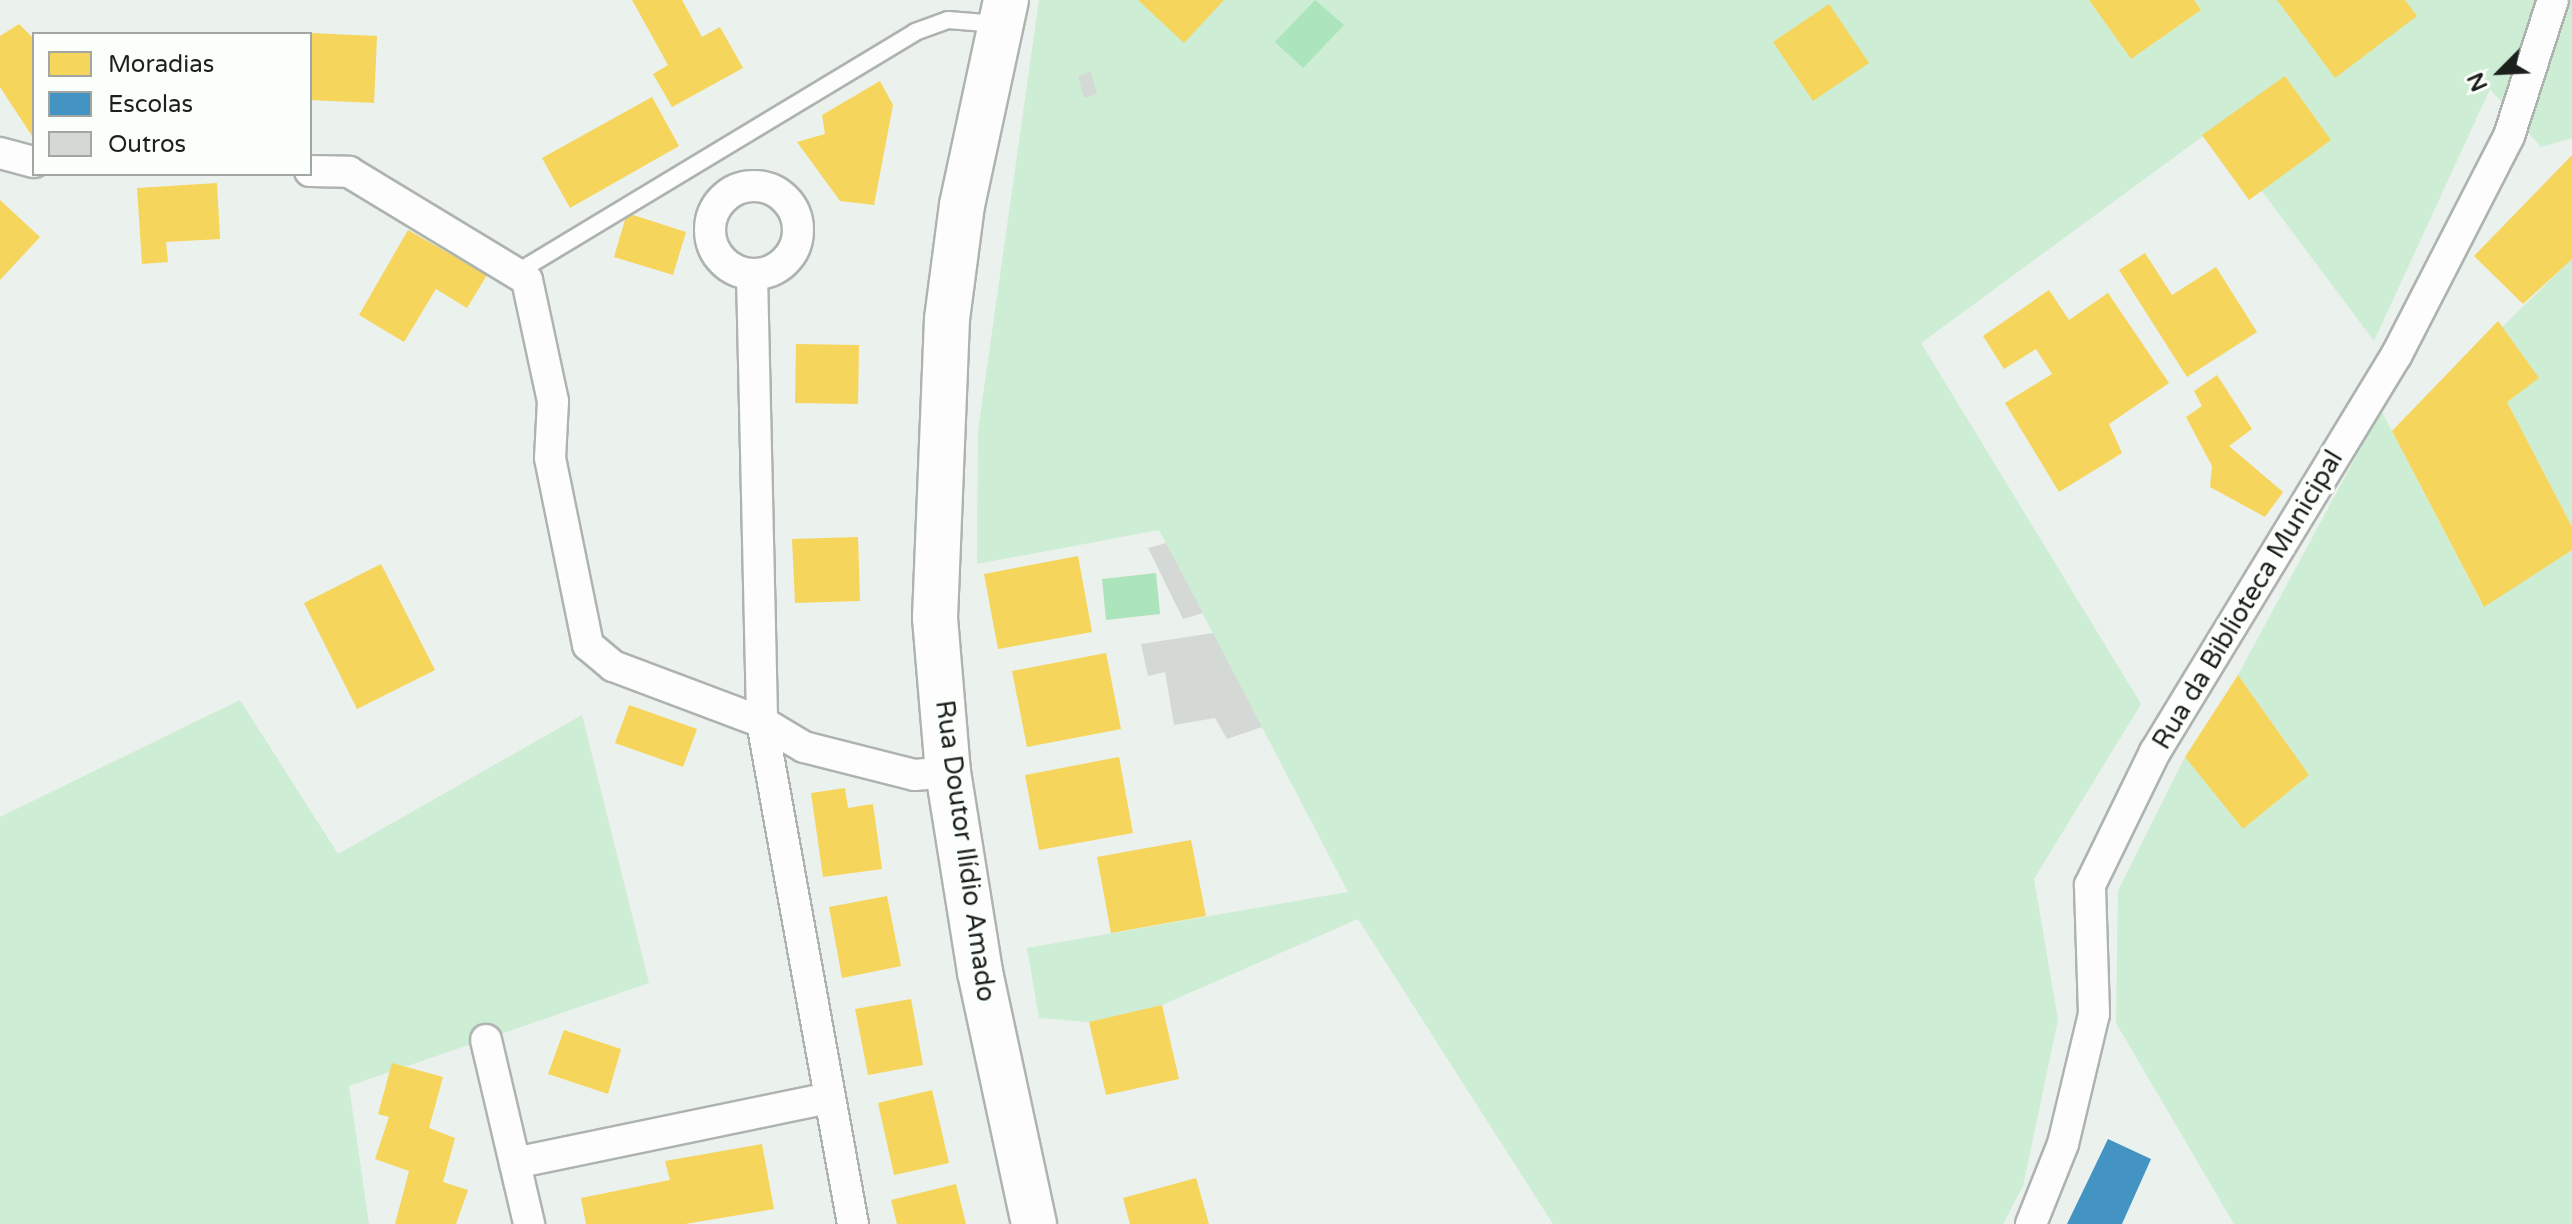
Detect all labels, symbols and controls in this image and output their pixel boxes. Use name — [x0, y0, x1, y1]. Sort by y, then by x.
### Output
legend — [32, 32, 312, 176]
north arrow — [2460, 32, 2540, 112]
text: Moradias — [108, 50, 214, 79]
text: N — [2463, 68, 2494, 95]
text: Escolas — [108, 90, 193, 119]
text: Outros — [108, 130, 186, 159]
street label: Rua da Biblioteca Municipal — [2146, 445, 2350, 755]
street label: Rua Doutor Ilídio Amado — [928, 698, 1002, 1004]

